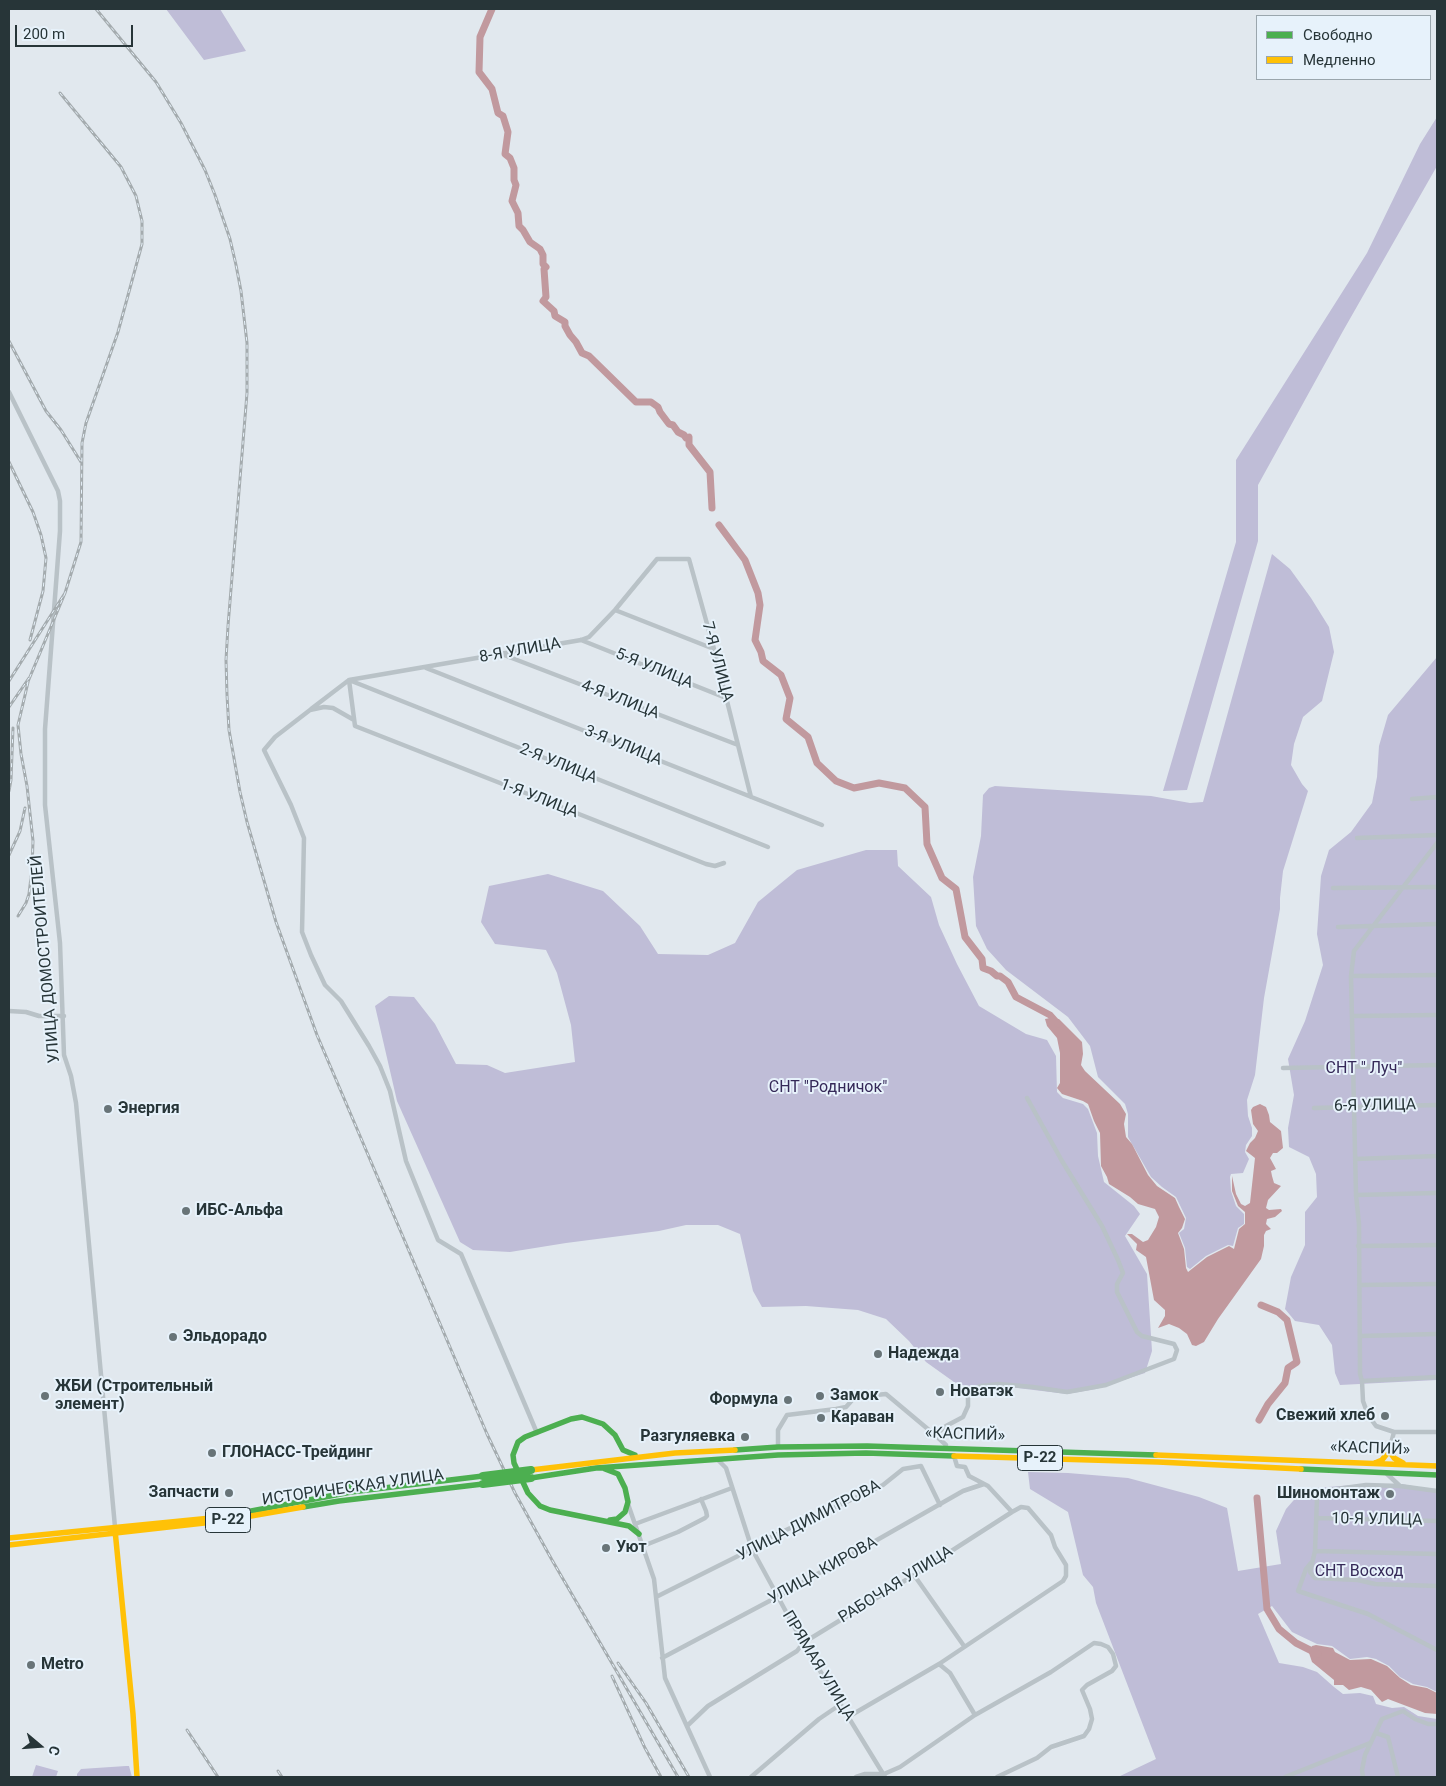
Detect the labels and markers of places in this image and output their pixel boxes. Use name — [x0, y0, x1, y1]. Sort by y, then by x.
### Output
place label: Энергия — [118, 1099, 180, 1119]
marker: Энергия — [102, 1103, 114, 1115]
place label: ИБС-Альфа — [196, 1201, 283, 1221]
marker: ИБС-Альфа — [180, 1205, 192, 1217]
place label: Эльдорадо — [183, 1327, 267, 1347]
marker: Эльдорадо — [167, 1331, 179, 1343]
place label: Надежда — [888, 1344, 959, 1364]
marker: Надежда — [872, 1348, 884, 1360]
place label: ЖБИ (Строительный элемент) — [55, 1377, 213, 1415]
place label: Новатэк — [950, 1382, 1013, 1402]
place label: Замок — [830, 1386, 879, 1406]
marker: Новатэк — [934, 1386, 946, 1398]
marker: ЖБИ (Строительный элемент) — [39, 1390, 51, 1402]
place label: Формула — [709, 1390, 778, 1410]
marker: Замок — [814, 1390, 826, 1402]
marker: Формула — [782, 1394, 794, 1406]
place label: Свежий хлеб — [1276, 1406, 1375, 1426]
place label: Караван — [831, 1408, 894, 1428]
marker: Свежий хлеб — [1379, 1410, 1391, 1422]
marker: Караван — [815, 1412, 827, 1424]
place label: Разгуляевка — [640, 1427, 735, 1447]
marker: Разгуляевка — [739, 1431, 751, 1443]
place label: ГЛОНАСС-Трейдинг — [222, 1443, 372, 1463]
marker: ГЛОНАСС-Трейдинг — [206, 1447, 218, 1459]
place label: Запчасти — [149, 1483, 219, 1503]
place label: Шиномонтаж — [1277, 1484, 1380, 1504]
marker: Запчасти — [223, 1487, 235, 1499]
marker: Шиномонтаж — [1384, 1488, 1396, 1500]
place label: Уют — [616, 1538, 647, 1558]
marker: Уют — [600, 1542, 612, 1554]
place label: Metro — [41, 1655, 84, 1675]
marker: Metro — [25, 1659, 37, 1671]

